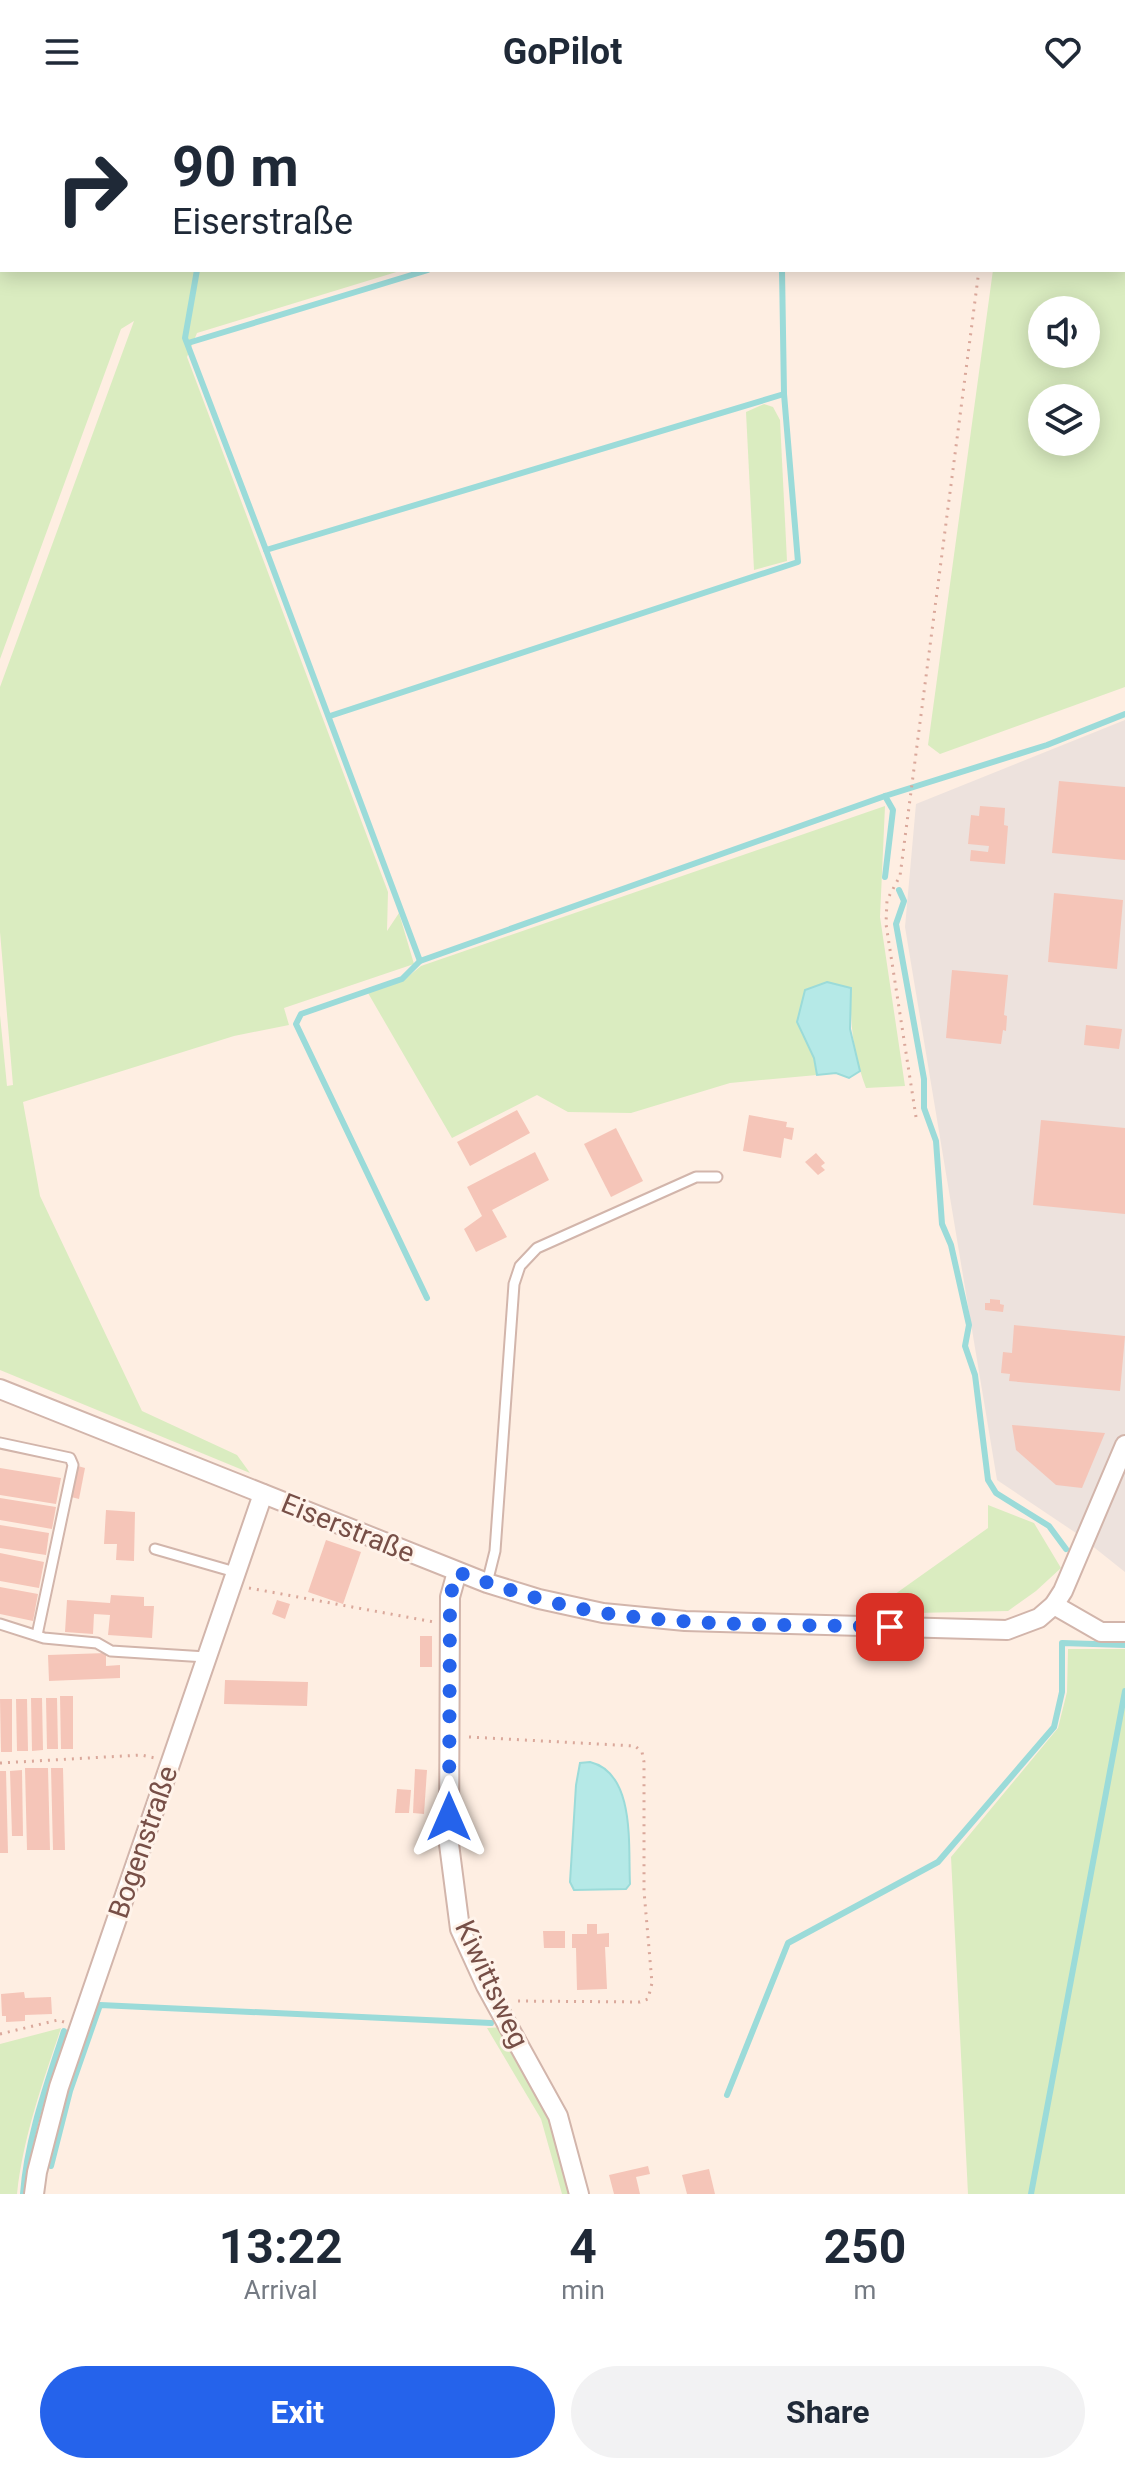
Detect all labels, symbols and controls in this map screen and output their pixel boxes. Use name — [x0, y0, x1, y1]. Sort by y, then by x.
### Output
icon: menu — [40, 30, 84, 74]
icon: heart — [1041, 30, 1085, 74]
text: GoPilot — [503, 31, 622, 73]
text: 90 m — [172, 134, 299, 200]
icon: right — [40, 136, 144, 240]
text: Eiserstraße — [172, 201, 353, 243]
map controls — [1028, 296, 1100, 456]
button: sound — [1028, 296, 1100, 368]
button: layers — [1028, 384, 1100, 456]
street label: Eiserstraße — [277, 1486, 419, 1570]
pin — [856, 1593, 924, 1661]
icon: arrive — [868, 1605, 912, 1649]
street label: Bogenstraße — [102, 1762, 184, 1922]
position arrow — [407, 1775, 491, 1859]
street label: Kiwittsweg — [448, 1915, 536, 2053]
text: 13:22 — [219, 2218, 342, 2275]
text: 4 — [569, 2218, 597, 2275]
text: 250 — [824, 2218, 906, 2275]
text: Arrival — [244, 2275, 318, 2305]
text: min — [561, 2275, 605, 2305]
text: m — [853, 2275, 876, 2305]
button: Exit — [40, 2366, 555, 2458]
button: Share — [571, 2366, 1085, 2458]

